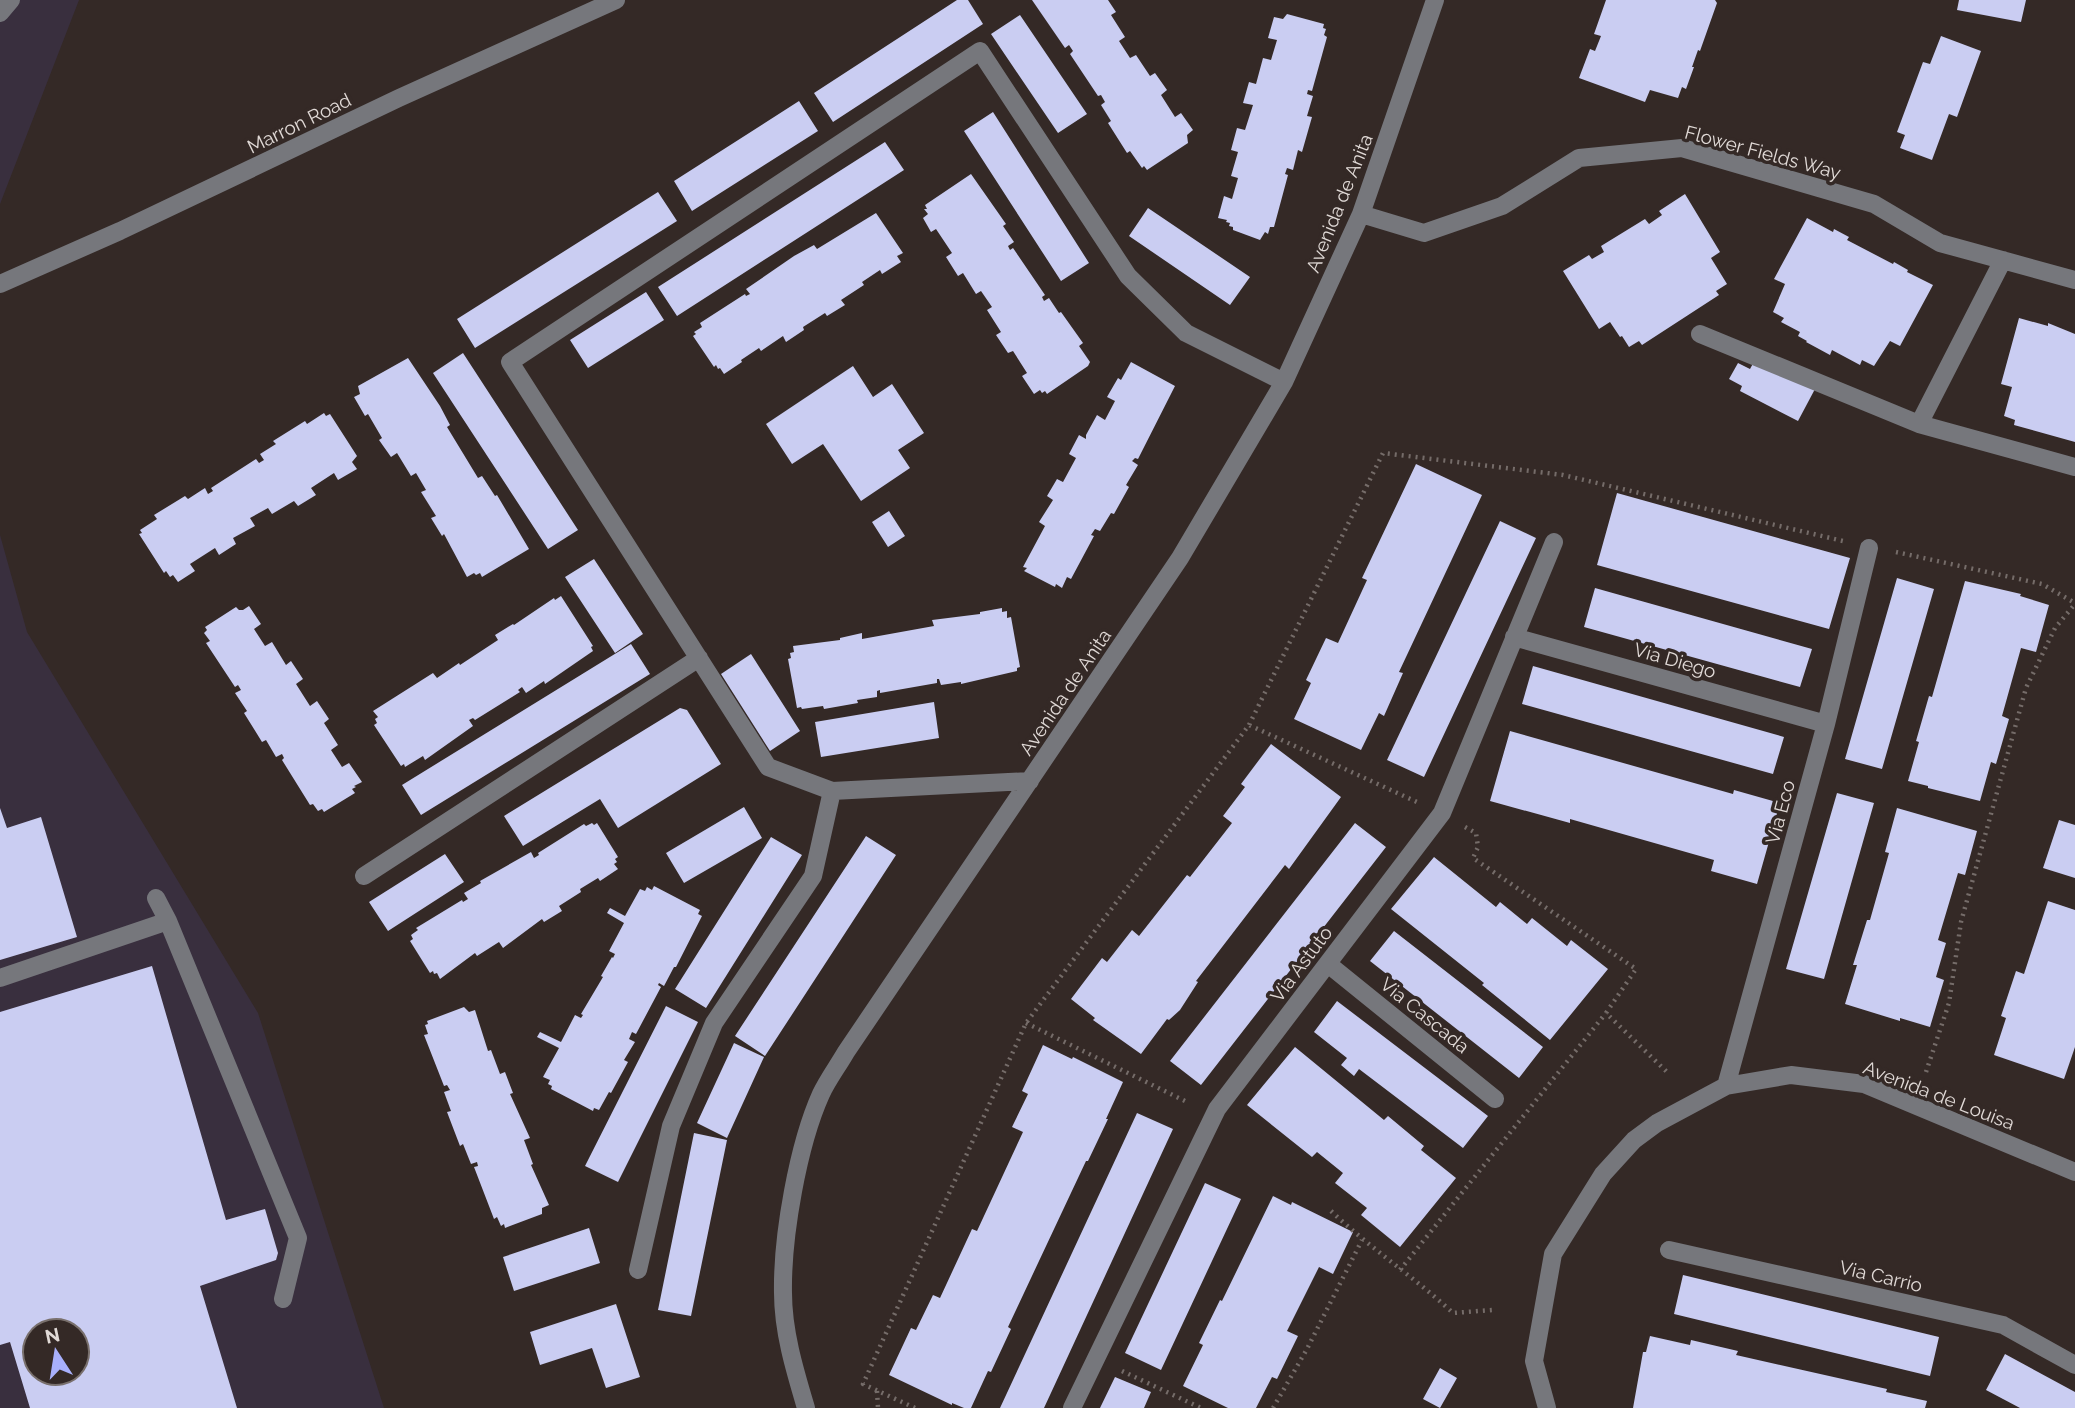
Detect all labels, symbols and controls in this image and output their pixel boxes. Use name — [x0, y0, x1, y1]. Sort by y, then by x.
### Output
street label: Marron Road — [244, 88, 354, 158]
street label: Flower Fields Way — [1683, 121, 1843, 183]
street label: Avenida de Anita — [1301, 131, 1377, 275]
street label: Avenida de Anita — [1015, 625, 1115, 759]
street label: Via Diego — [1632, 638, 1718, 682]
street label: Via Eco — [1761, 778, 1799, 846]
street label: Via Astuto — [1266, 922, 1336, 1006]
street label: Via Cascada — [1376, 973, 1474, 1057]
street label: Avenida de Louisa — [1860, 1056, 2018, 1134]
street label: Via Carrio — [1837, 1256, 1925, 1296]
north arrow — [21, 1317, 91, 1387]
text: N — [43, 1323, 62, 1348]

